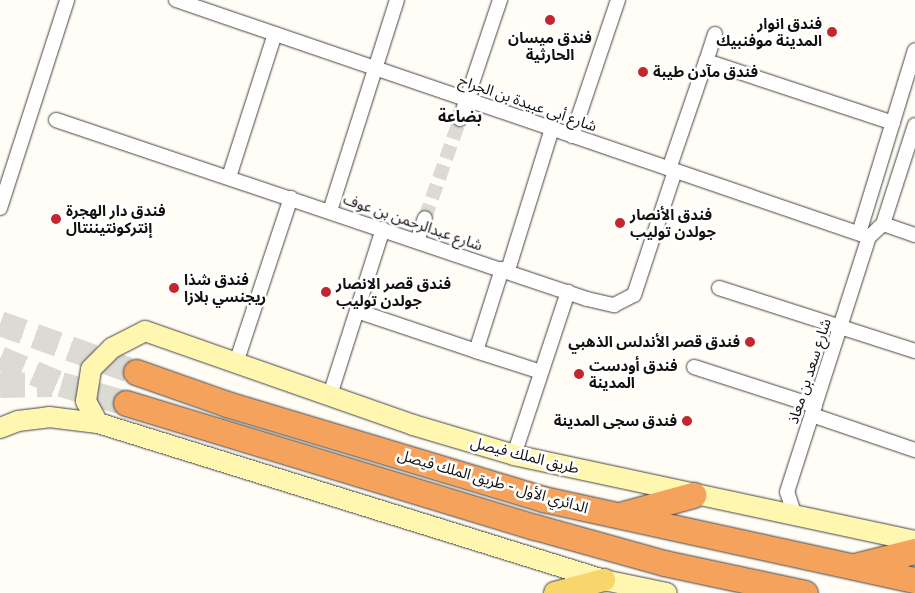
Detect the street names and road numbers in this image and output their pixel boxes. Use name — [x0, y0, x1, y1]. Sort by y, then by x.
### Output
street label: شارع أبى عبيدة بن الجراح — [457, 71, 599, 135]
street label: شارع عبدالرحمن بن عوف — [341, 190, 485, 254]
street label: شارع سعد بن معاذ — [784, 316, 834, 426]
street label: طريق الملك فيصل — [469, 433, 581, 477]
street label: الدائري الأول - طريق الملك فيصل — [396, 445, 590, 517]

